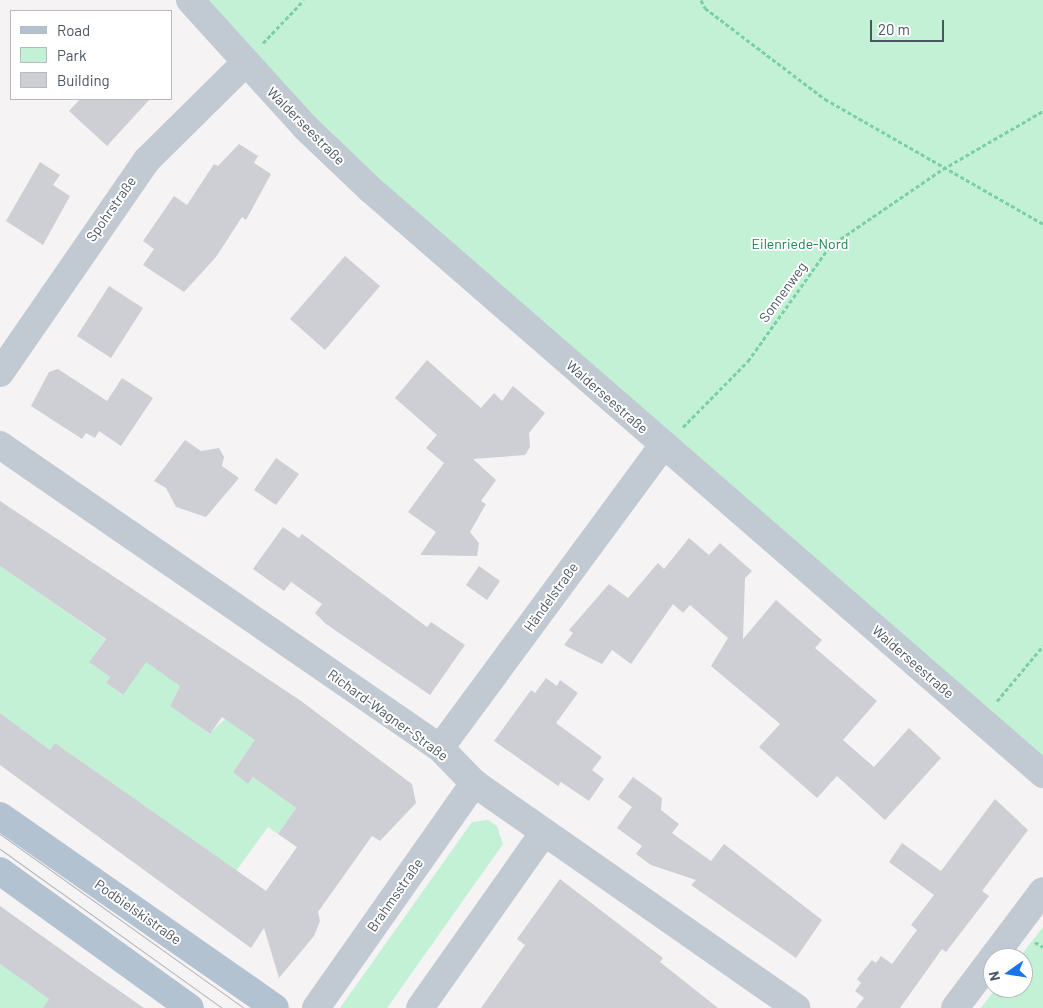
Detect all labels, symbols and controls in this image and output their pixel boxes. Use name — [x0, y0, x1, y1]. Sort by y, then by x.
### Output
legend — [10, 10, 172, 100]
scale bar — [873, 10, 947, 42]
text: 20 m — [878, 20, 910, 38]
text: Road — [57, 21, 90, 39]
text: Park — [57, 46, 86, 64]
text: Building — [57, 71, 110, 89]
street label: Walderseestraße — [264, 84, 348, 168]
street label: Spohrstraße — [83, 173, 139, 245]
park label: Eilenriede-Nord — [752, 236, 848, 252]
street label: Sonnenweg — [755, 259, 811, 325]
street label: Walderseestraße — [563, 357, 651, 437]
street label: Händelstraße — [520, 559, 582, 635]
street label: Walderseestraße — [869, 622, 957, 702]
street label: Richard-Wagner-Straße — [325, 666, 451, 764]
street label: Brahmsstraße — [363, 855, 427, 935]
street label: Podbielskistraße — [91, 876, 185, 948]
north arrow — [983, 948, 1033, 998]
text: N — [985, 970, 1003, 983]

